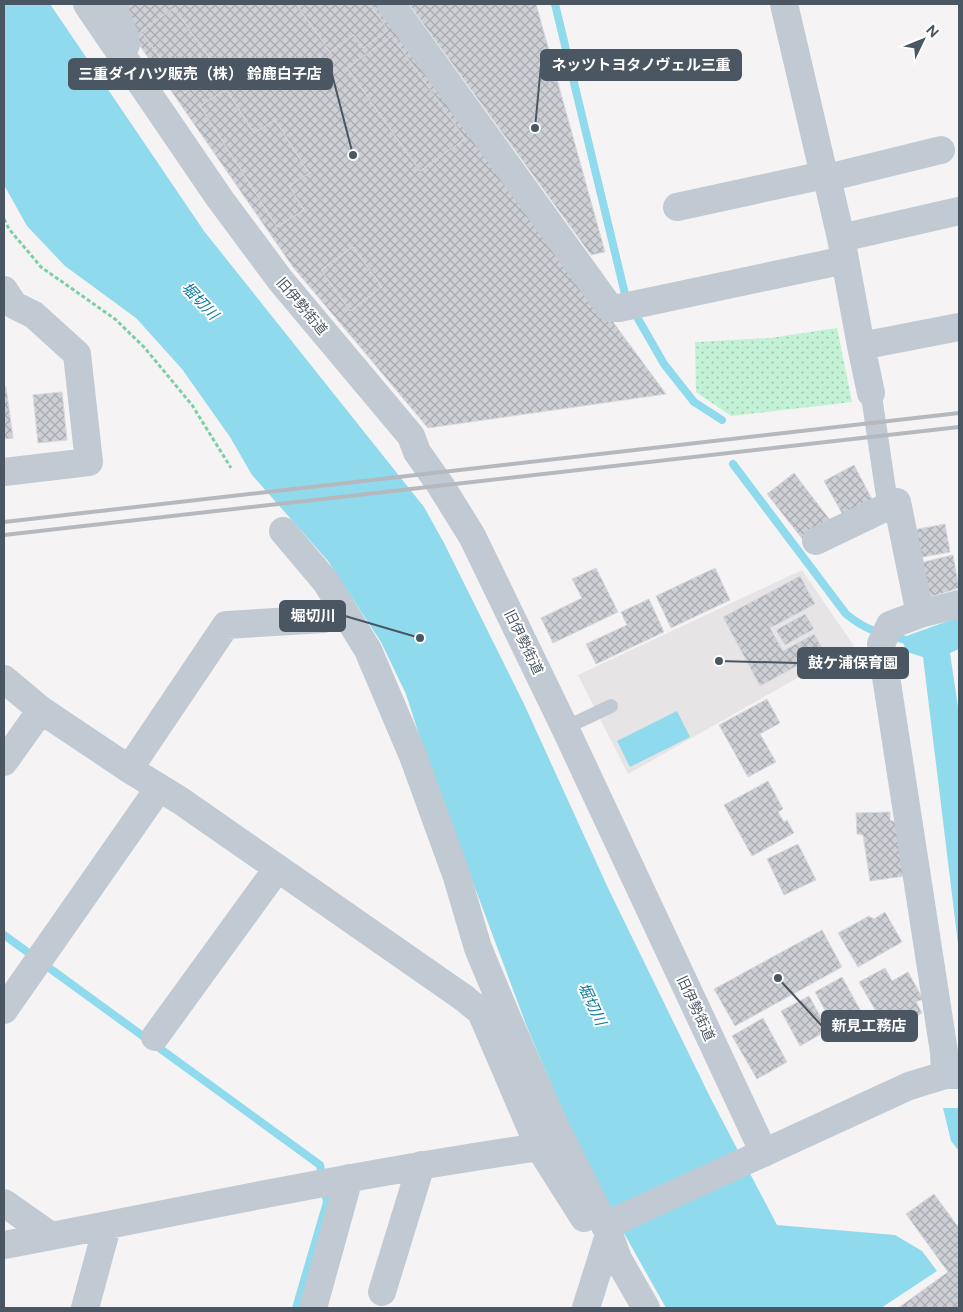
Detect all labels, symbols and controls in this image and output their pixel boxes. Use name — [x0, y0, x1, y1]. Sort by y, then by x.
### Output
north arrow — [898, 15, 948, 65]
text: N — [922, 22, 942, 41]
callout: ネッツトヨタノヴェル三重 — [541, 50, 741, 80]
text: ネッツトヨタノヴェル三重 — [551, 56, 731, 74]
callout: 三重ダイハツ販売（株） 鈴鹿白子店 — [69, 59, 332, 89]
text: 三重ダイハツ販売（株） 鈴鹿白子店 — [78, 65, 322, 83]
street label: 旧伊勢街道 — [273, 274, 331, 339]
water label: 堀切川 — [178, 279, 223, 325]
callout: 堀切川 — [280, 601, 345, 631]
text: 堀切川 — [290, 607, 336, 625]
street label: 旧伊勢街道 — [501, 607, 547, 677]
callout: 鼓ケ浦保育園 — [798, 648, 908, 678]
text: 鼓ケ浦保育園 — [808, 654, 898, 672]
street label: 旧伊勢街道 — [673, 973, 718, 1044]
water label: 堀切川 — [574, 980, 611, 1030]
callout: 新見工務店 — [822, 1011, 917, 1041]
text: 新見工務店 — [831, 1017, 907, 1035]

